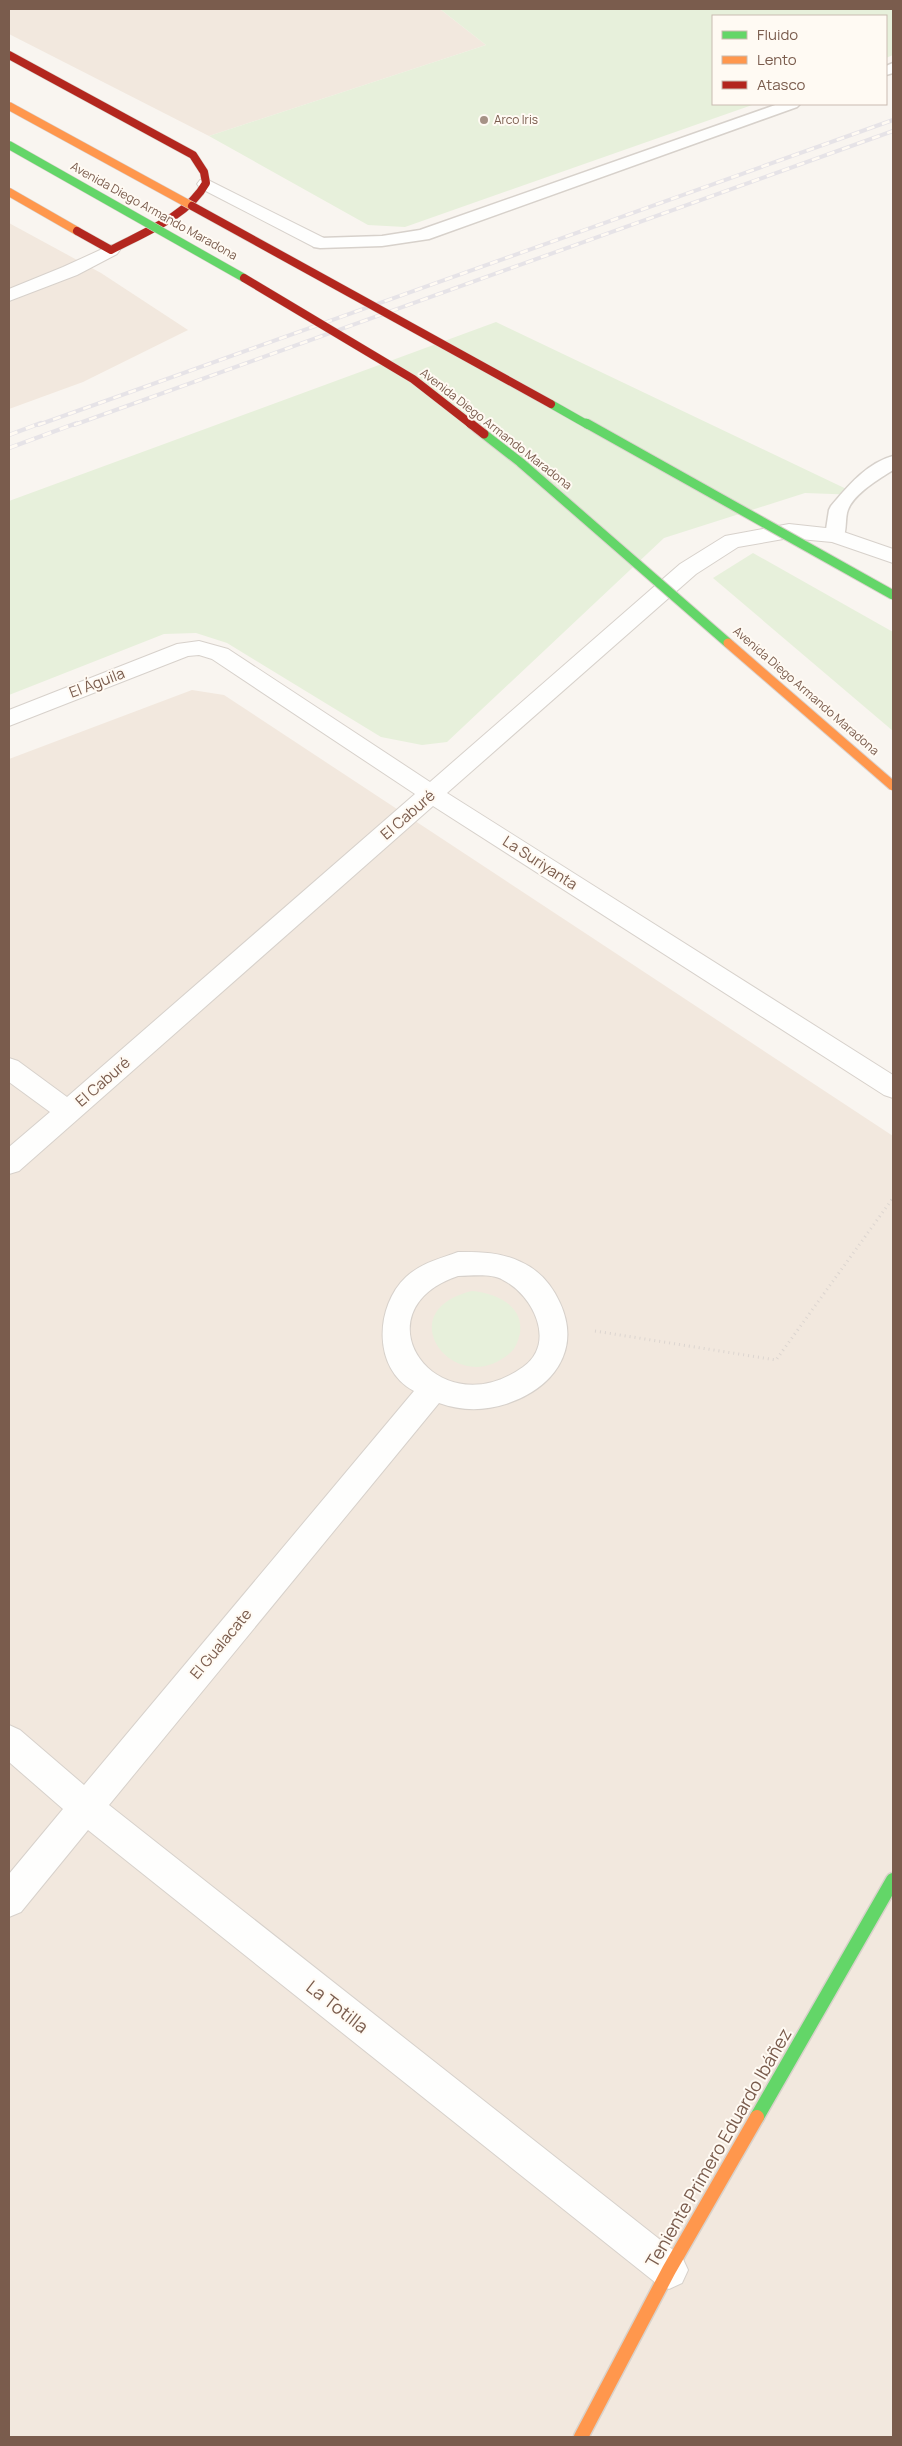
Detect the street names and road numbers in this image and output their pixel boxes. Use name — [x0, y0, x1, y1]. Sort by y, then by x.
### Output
street label: Avenida Diego Armando Maradona — [68, 157, 241, 264]
street label: Avenida Diego Armando Maradona — [417, 364, 576, 493]
street label: Avenida Diego Armando Maradona — [730, 622, 883, 759]
street label: El Águila — [66, 662, 128, 703]
street label: El Caburé — [376, 785, 440, 844]
street label: La Suriyanta — [499, 831, 582, 895]
street label: El Caburé — [71, 1052, 135, 1111]
street label: El Gualacate — [185, 1604, 256, 1683]
street label: La Totilla — [302, 1974, 374, 2038]
street label: Teniente Primero Eduardo Ibáñez — [640, 2023, 797, 2272]

